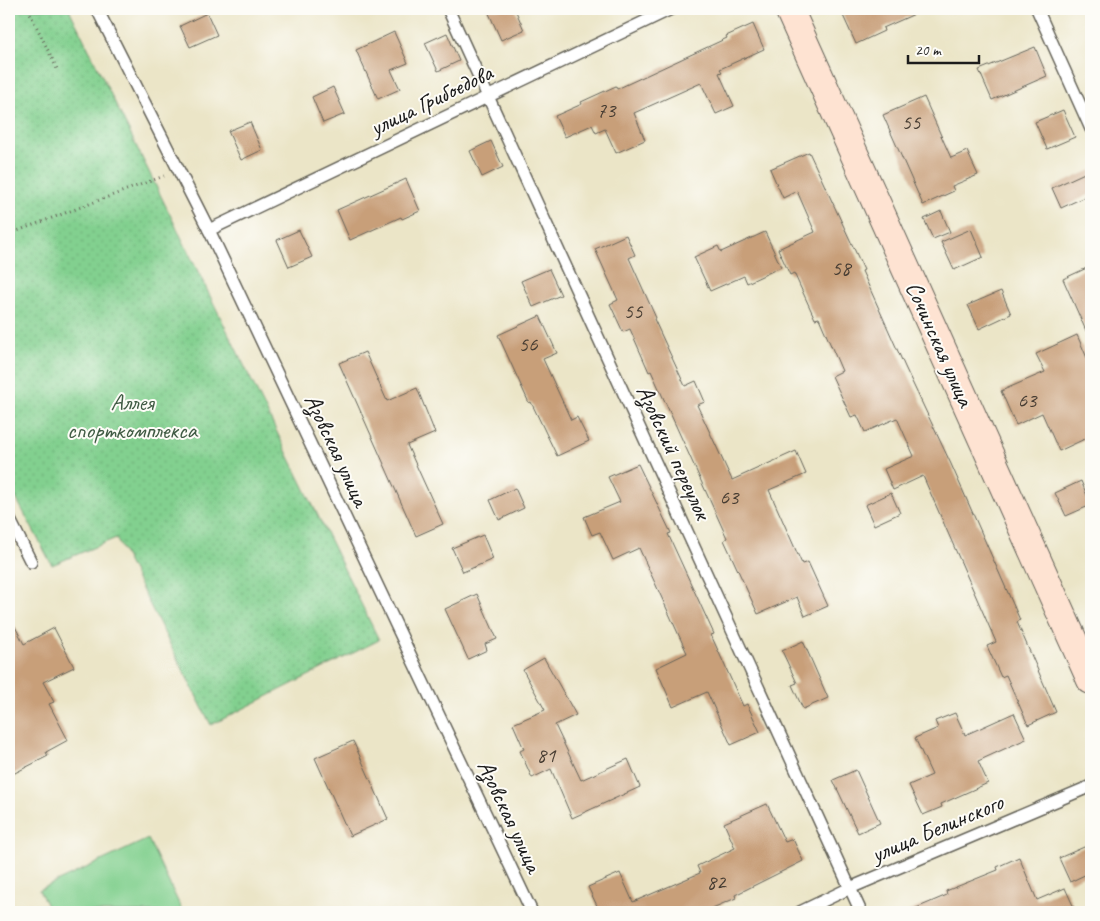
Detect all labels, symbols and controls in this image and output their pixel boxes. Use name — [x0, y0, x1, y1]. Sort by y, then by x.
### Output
scale bar — [908, 32, 979, 64]
text: 20 m — [915, 41, 942, 60]
street label: улица Грибоедова — [363, 57, 498, 143]
house number: 73 — [597, 97, 617, 123]
house number: 55 — [902, 109, 922, 135]
house number: 58 — [832, 255, 853, 281]
street label: Сочинская улица — [899, 277, 982, 413]
house number: 55 — [624, 298, 644, 324]
house number: 56 — [519, 331, 538, 357]
street label: Азовский переулок — [629, 380, 719, 526]
park label: Аллея спорткомплекса — [67, 387, 199, 445]
house number: 63 — [1018, 387, 1038, 413]
street label: Азовская улица — [297, 389, 377, 513]
house number: 63 — [720, 484, 740, 510]
house number: 81 — [537, 742, 557, 768]
street label: Азовская улица — [470, 755, 550, 879]
street label: улица Белинского — [865, 786, 1009, 870]
house number: 82 — [707, 869, 727, 895]

